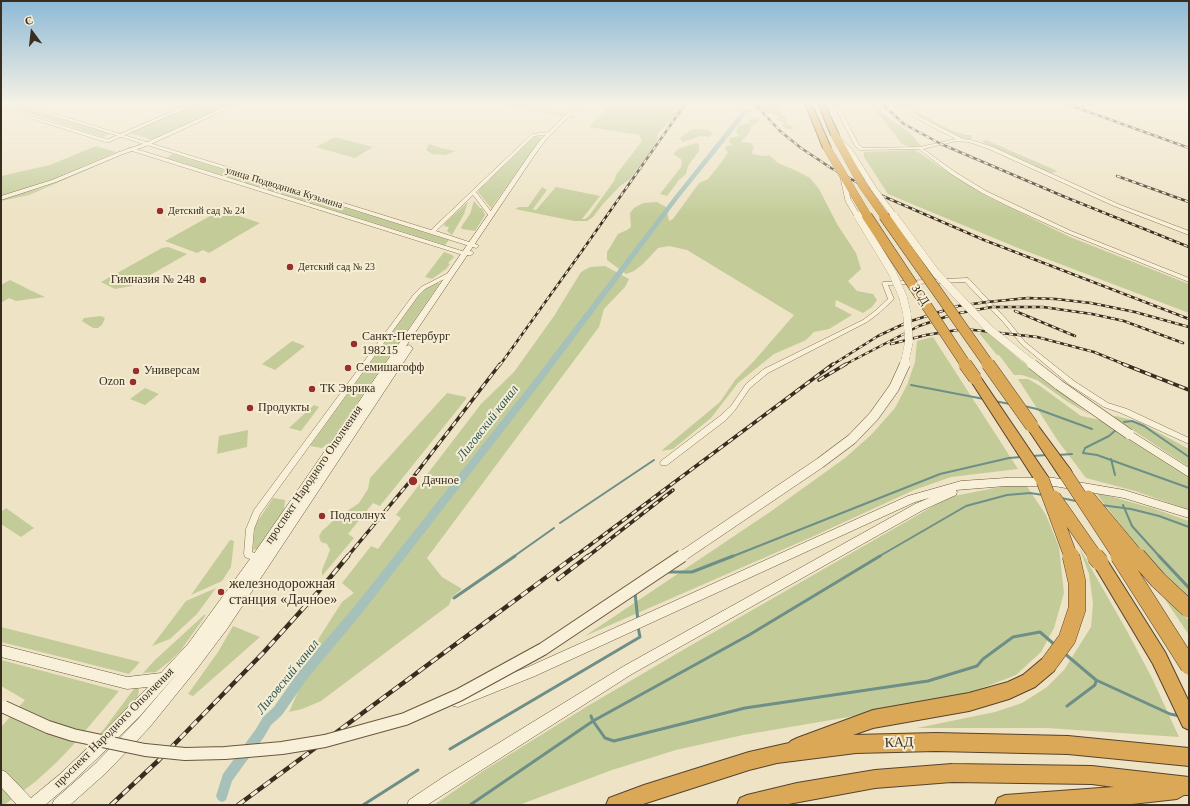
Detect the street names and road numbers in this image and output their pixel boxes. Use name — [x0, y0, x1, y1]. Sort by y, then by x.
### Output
street label: улица Подводника Кузьмина — [224, 164, 344, 212]
street label: ЗСД — [908, 282, 932, 308]
street label: проспект Народного Ополчения — [262, 403, 366, 547]
street label: проспект Народного Ополчения — [51, 665, 177, 791]
street label: КАД — [884, 734, 914, 752]

